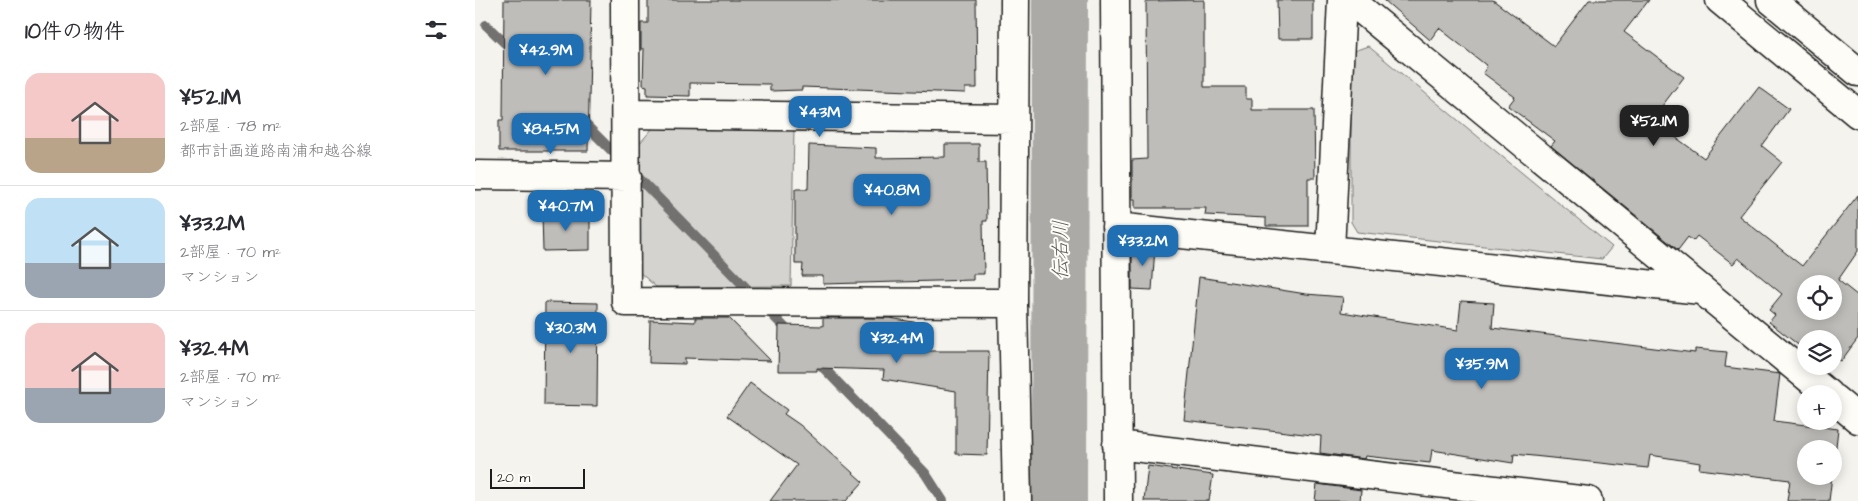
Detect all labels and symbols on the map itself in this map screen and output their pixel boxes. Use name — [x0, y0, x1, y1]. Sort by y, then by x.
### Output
pin: ¥42.9M — [505, 34, 587, 76]
pin: ¥43M — [790, 96, 850, 138]
pin: ¥52.1M — [1613, 104, 1695, 147]
pin: ¥84.5M — [510, 112, 592, 155]
pin: ¥40.8M — [851, 174, 933, 216]
pin: ¥40.7M — [525, 190, 607, 232]
water label: 伝右川 — [1047, 220, 1075, 280]
pin: ¥33.2M — [1102, 224, 1184, 267]
pin: ¥30.3M — [530, 312, 612, 354]
pin: ¥32.4M — [856, 322, 938, 364]
pin: ¥35.9M — [1441, 348, 1523, 390]
scale bar — [490, 466, 585, 489]

